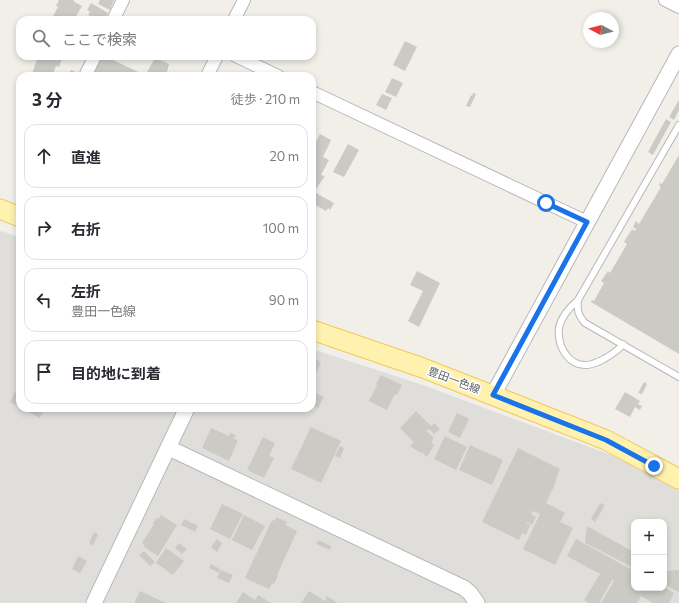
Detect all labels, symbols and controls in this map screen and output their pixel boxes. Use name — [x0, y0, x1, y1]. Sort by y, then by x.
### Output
north arrow — [583, 12, 619, 48]
search box — [16, 16, 316, 60]
icon: search — [30, 27, 52, 49]
text: ここで検索 — [62, 30, 137, 48]
text: 3 分 — [32, 89, 62, 110]
text: 徒歩 · 210 m — [231, 91, 300, 107]
icon: ahead — [33, 145, 55, 167]
text: 直進 — [71, 148, 101, 166]
text: 20 m — [270, 148, 299, 164]
route start — [537, 194, 555, 212]
icon: right — [33, 217, 55, 239]
text: 右折 — [71, 220, 101, 238]
text: 100 m — [263, 220, 299, 236]
text: 左折 — [71, 282, 101, 300]
icon: left — [33, 289, 55, 311]
text: 90 m — [269, 292, 299, 308]
text: 豊田一色線 — [71, 303, 136, 319]
icon: arrive — [33, 361, 55, 383]
text: 目的地に到着 — [71, 364, 161, 382]
street label: 豊田一色線 — [426, 364, 482, 395]
route end — [645, 457, 663, 475]
map controls — [631, 519, 667, 591]
button: + — [631, 519, 667, 555]
button: − — [631, 555, 667, 591]

